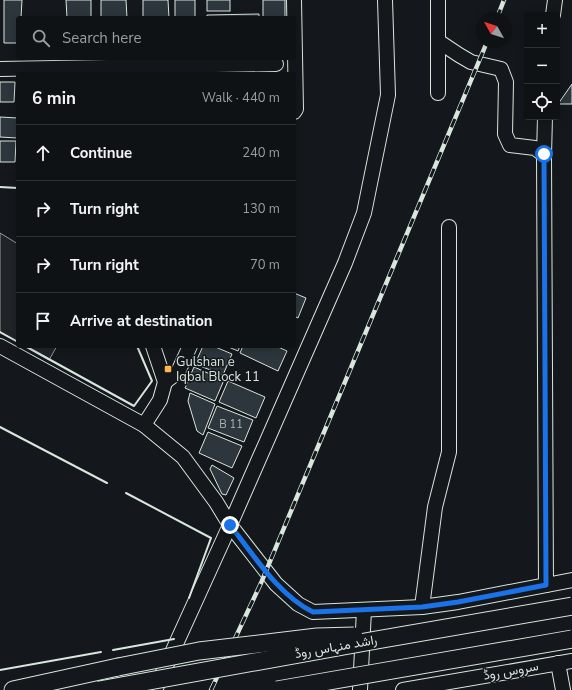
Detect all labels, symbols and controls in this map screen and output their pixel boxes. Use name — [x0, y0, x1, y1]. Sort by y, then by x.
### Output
north arrow — [476, 12, 512, 48]
map controls — [524, 12, 560, 120]
button: + — [524, 12, 560, 48]
search box — [16, 16, 296, 60]
icon: search — [30, 27, 52, 49]
text: Search here — [62, 28, 142, 48]
button: − — [524, 48, 560, 84]
button: locate — [524, 84, 560, 120]
text: 6 min — [32, 87, 76, 110]
text: Walk · 440 m — [202, 89, 280, 107]
icon: ahead — [32, 142, 54, 164]
text: Continue — [70, 143, 132, 163]
text: 240 m — [242, 144, 280, 162]
route start — [535, 145, 553, 163]
icon: right — [32, 198, 54, 220]
text: Turn right — [70, 199, 139, 219]
text: 130 m — [242, 200, 280, 218]
icon: right — [32, 254, 54, 276]
text: Turn right — [70, 255, 139, 275]
text: 70 m — [250, 256, 280, 274]
icon: arrive — [32, 310, 54, 332]
text: Arrive at destination — [70, 311, 213, 331]
place label: Gulshan e Iqbal Block 11 — [176, 353, 260, 386]
marker: Gulshan e Iqbal Block 11 — [163, 364, 173, 374]
house number: B 11 — [219, 417, 243, 432]
route end — [221, 516, 239, 534]
street label: راشد منہاس روڈ — [293, 631, 379, 663]
street label: سروس روڈ — [482, 657, 540, 685]

